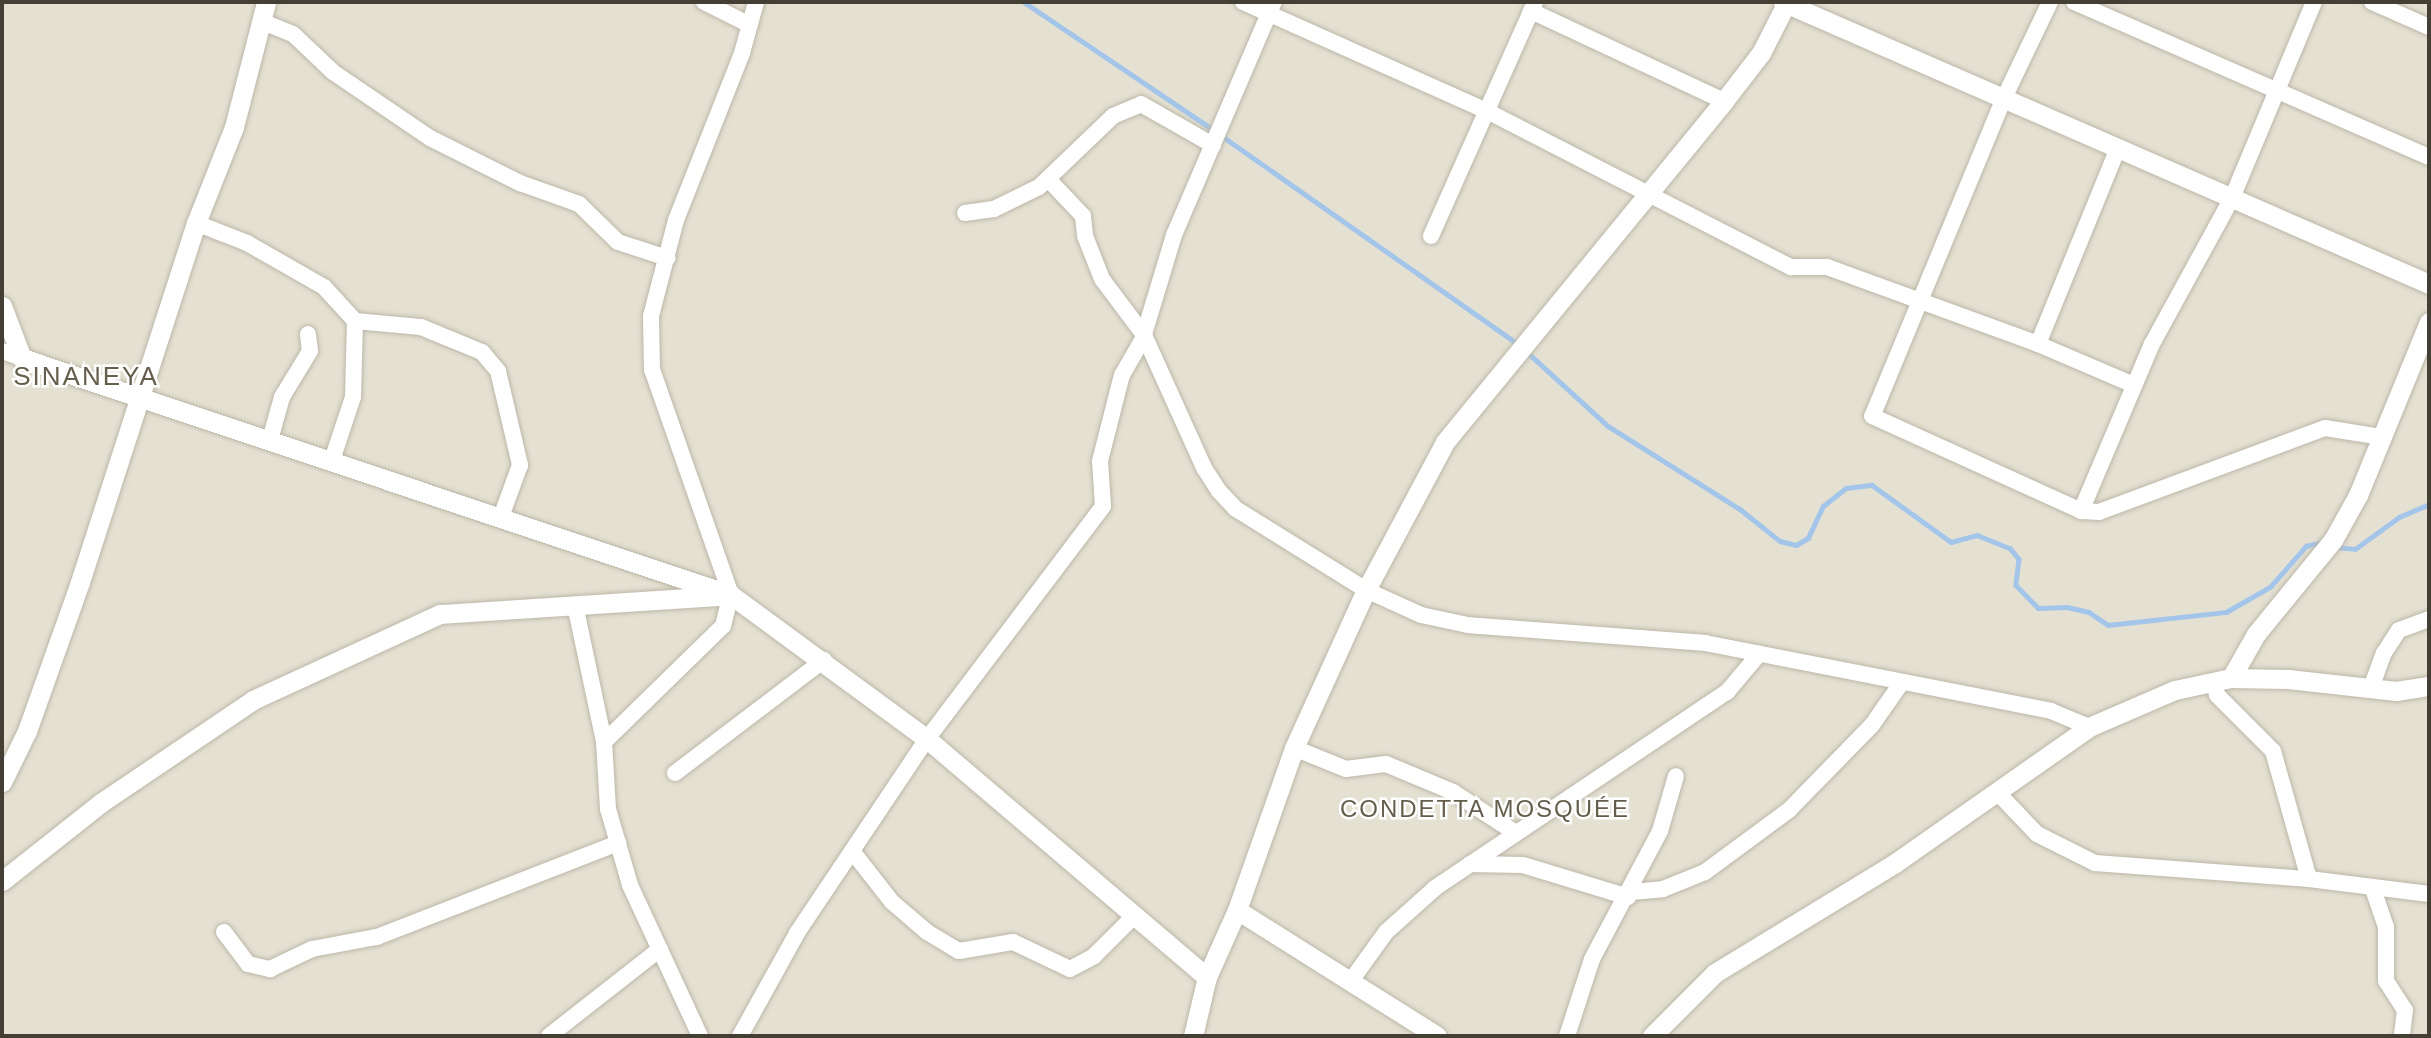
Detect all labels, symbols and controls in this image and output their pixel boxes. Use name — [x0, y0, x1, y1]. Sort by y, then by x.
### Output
district label: SINANEYA — [14, 361, 158, 393]
district label: СONDETTA MOSQUÉE — [1341, 795, 1629, 823]

